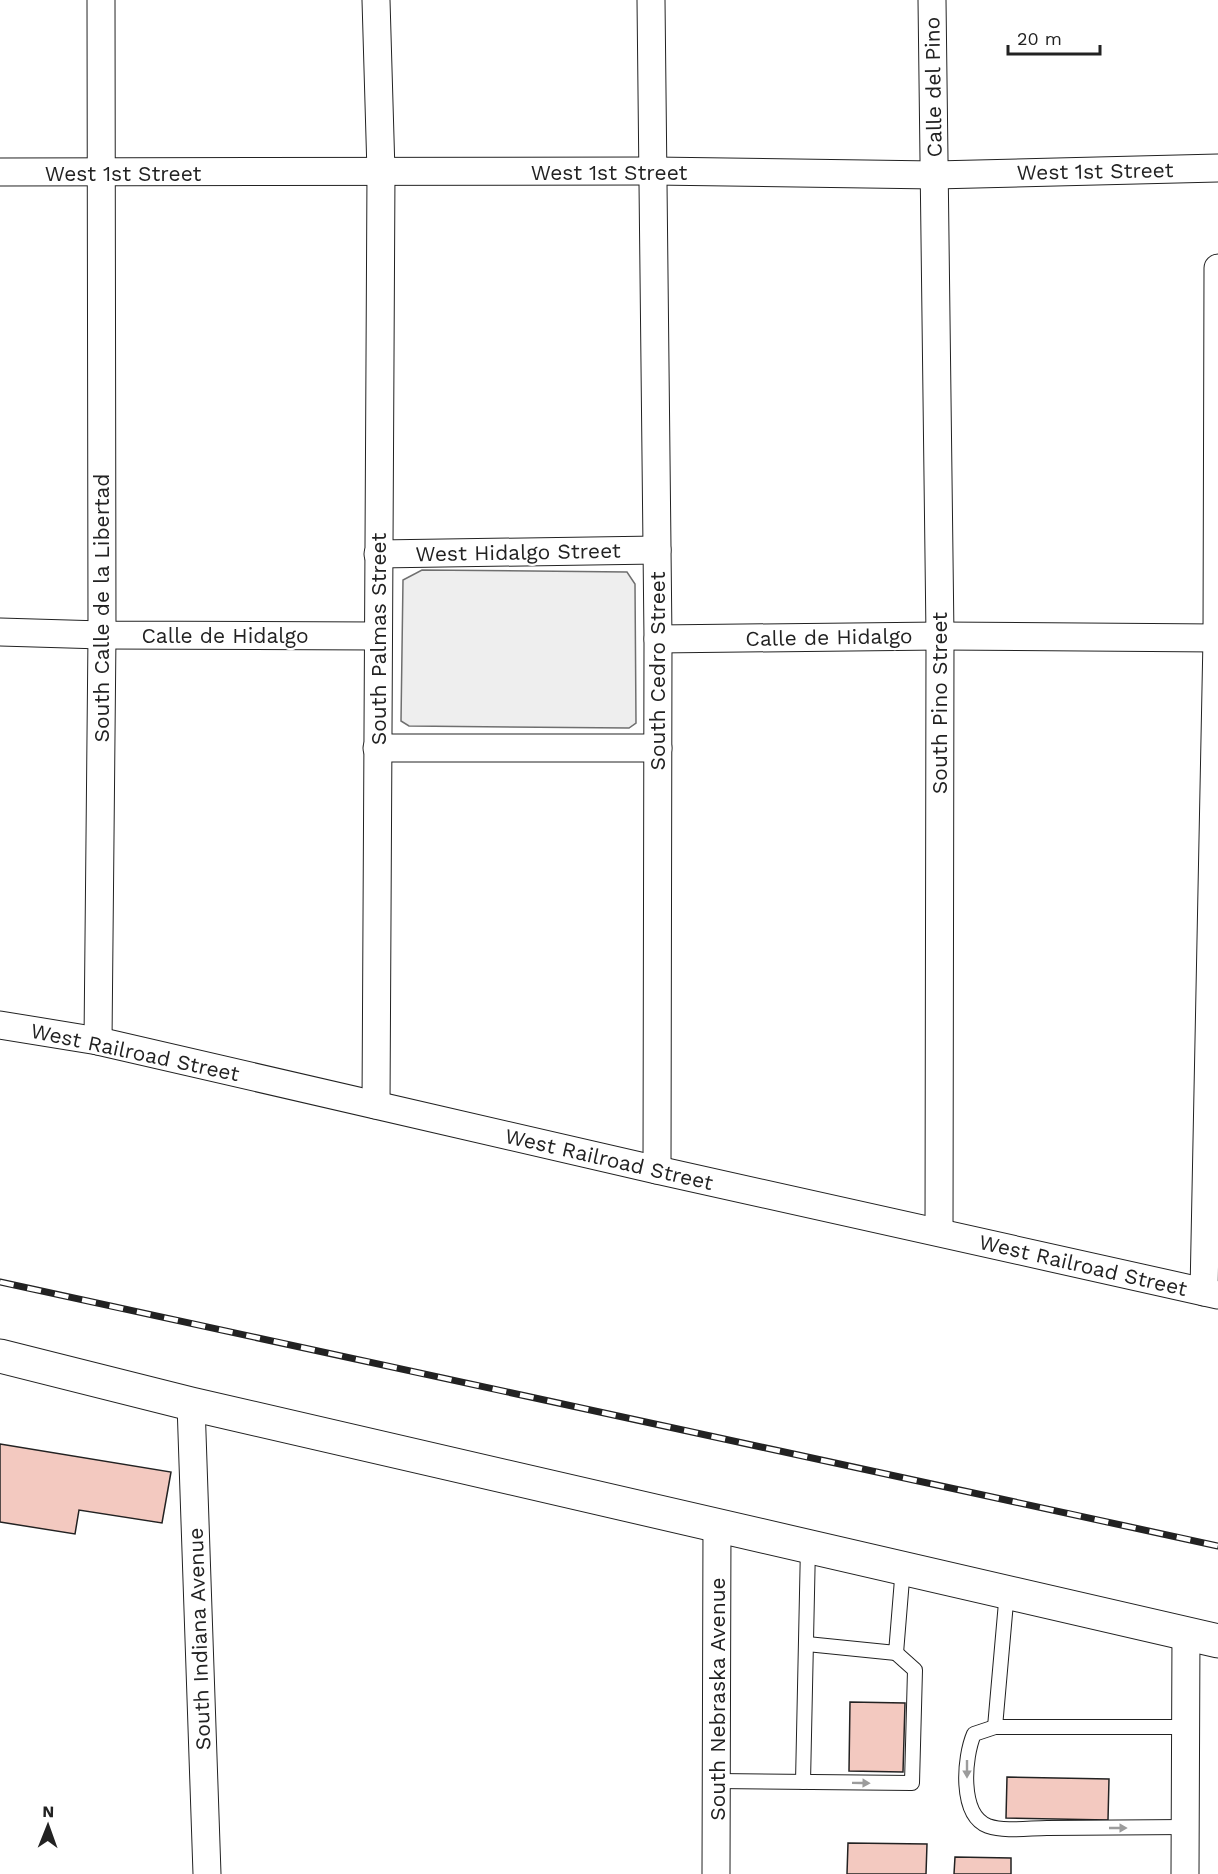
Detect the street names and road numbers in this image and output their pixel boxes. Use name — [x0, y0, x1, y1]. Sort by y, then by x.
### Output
street label: Calle del Pino — [919, 17, 947, 157]
street label: West 1st Street — [1016, 157, 1174, 185]
street label: West 1st Street — [531, 160, 688, 185]
street label: West 1st Street — [45, 161, 202, 186]
street label: South Calle de la Libertad — [89, 473, 114, 743]
street label: South Palmas Street — [366, 533, 391, 745]
street label: West Hidalgo Street — [415, 538, 621, 566]
street label: South Cedro Street — [645, 571, 670, 770]
street label: South Pino Street — [927, 612, 952, 794]
street label: Calle de Hidalgo — [141, 623, 309, 648]
street label: Calle de Hidalgo — [745, 623, 913, 651]
street label: West Railroad Street — [28, 1018, 242, 1086]
street label: West Railroad Street — [503, 1123, 716, 1195]
street label: West Railroad Street — [977, 1229, 1190, 1301]
street label: South Indiana Avenue — [183, 1527, 215, 1751]
street label: South Nebraska Avenue — [705, 1577, 730, 1821]

